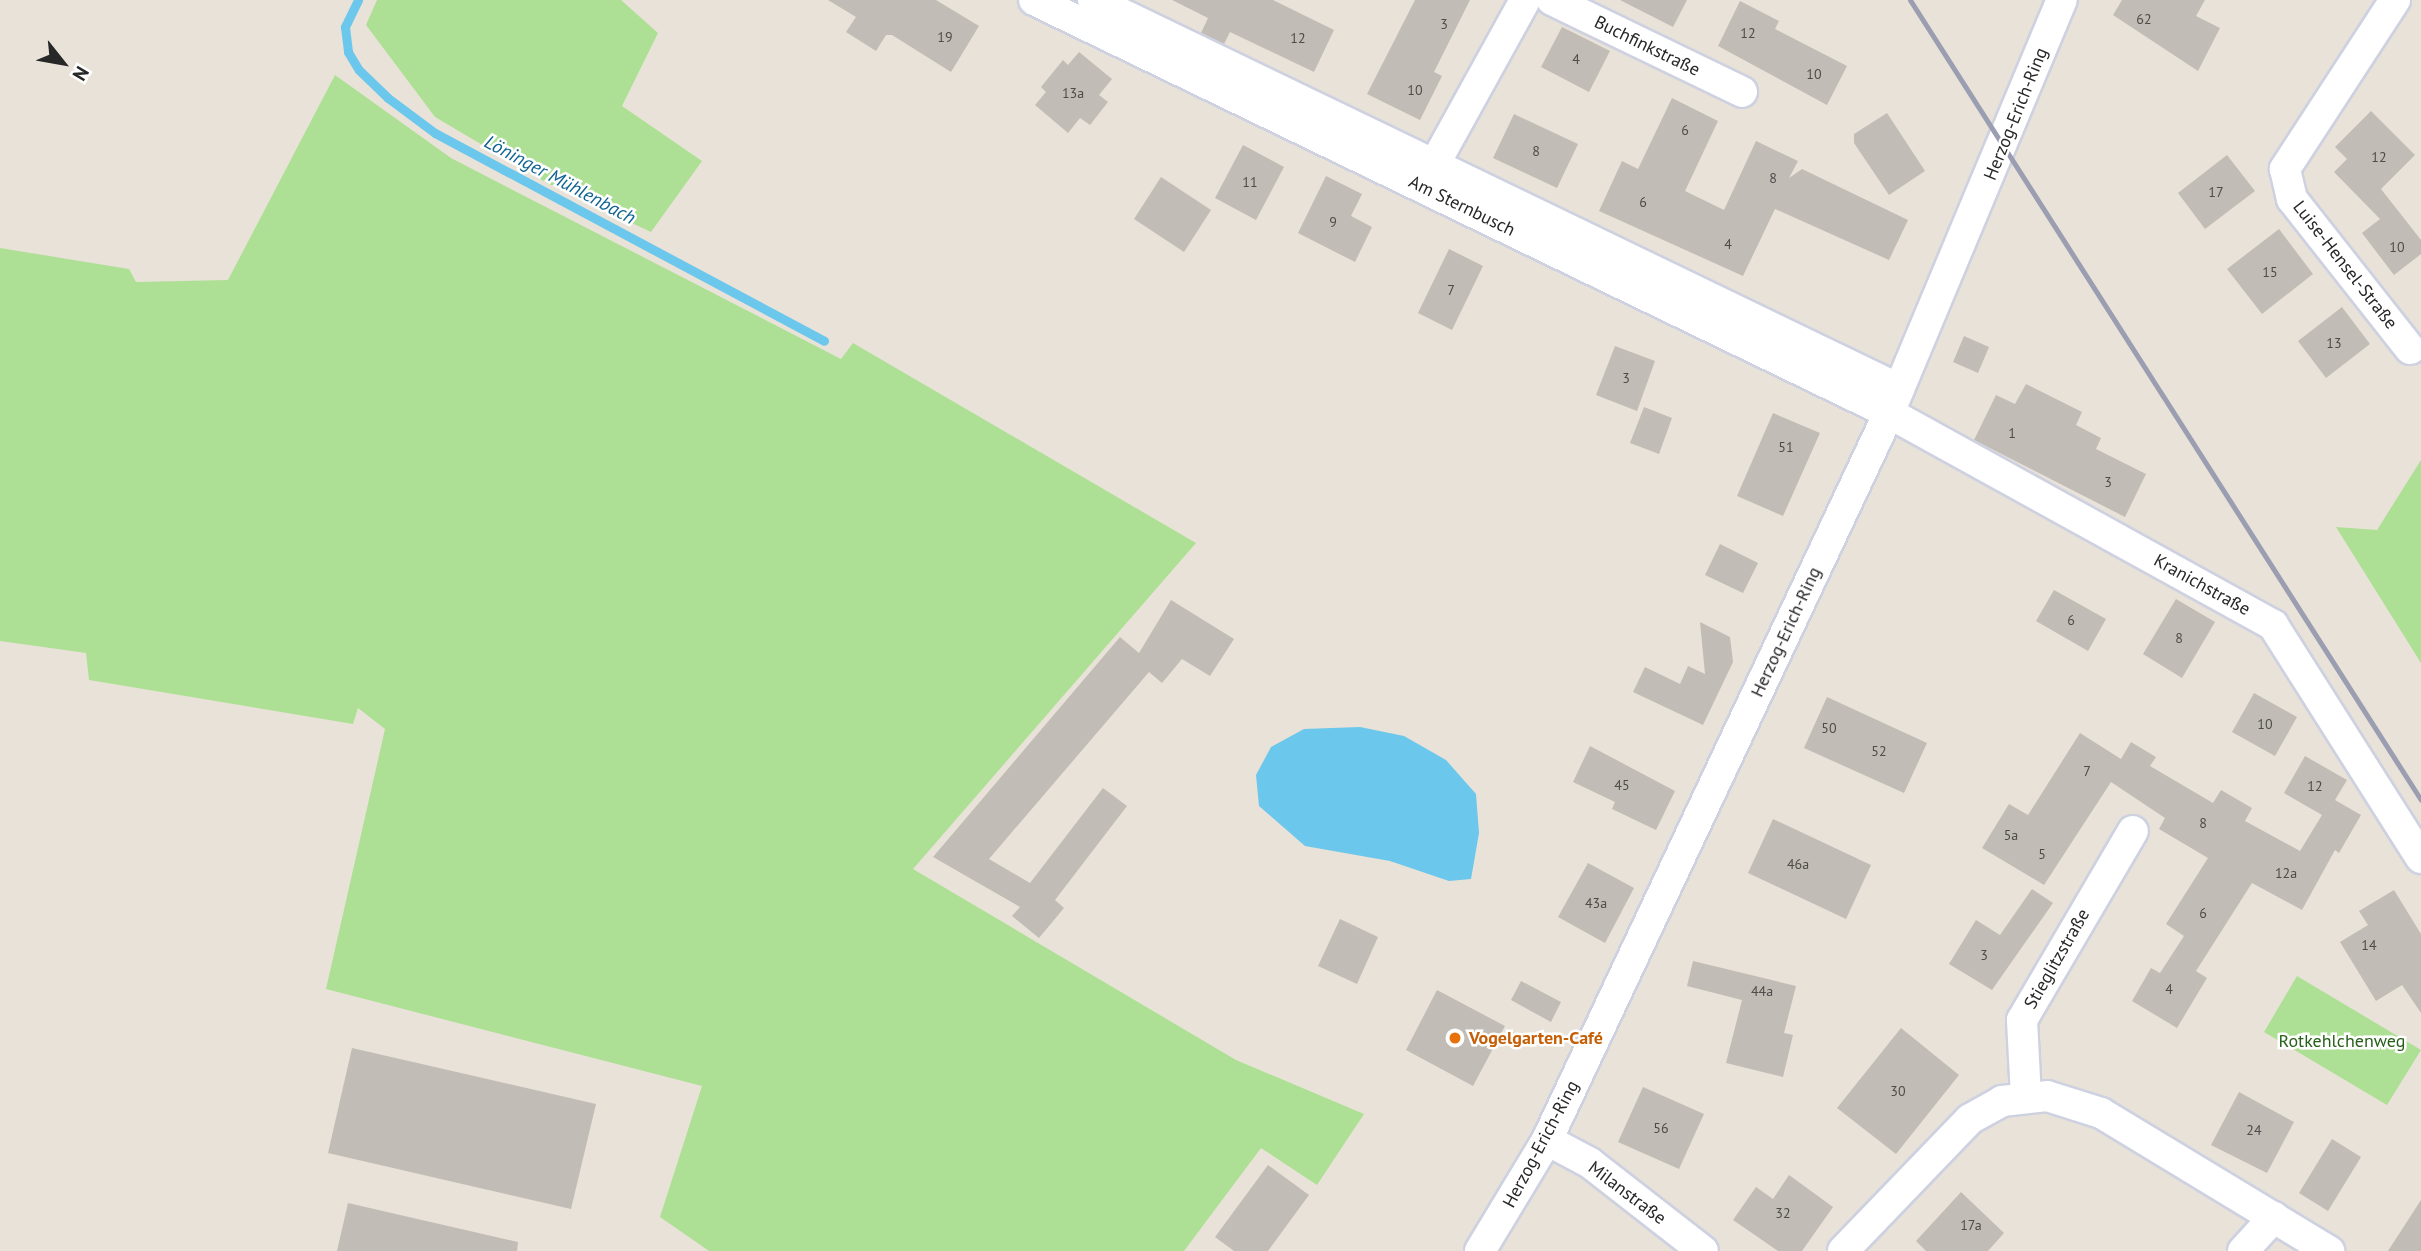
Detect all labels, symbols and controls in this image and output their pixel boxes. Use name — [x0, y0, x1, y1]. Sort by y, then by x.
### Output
street label: Buchfinkstraße — [1591, 11, 1703, 81]
house number: 62 — [2136, 11, 2152, 27]
house number: 3 — [1440, 16, 1448, 32]
house number: 12 — [1740, 25, 1756, 41]
north arrow — [28, 28, 98, 98]
house number: 19 — [937, 29, 953, 45]
house number: 12 — [1290, 30, 1306, 46]
street label: Herzog-Erich-Ring — [1980, 45, 2052, 183]
house number: 4 — [1572, 51, 1580, 67]
text: N — [68, 62, 95, 85]
house number: 10 — [1806, 66, 1822, 82]
house number: 10 — [1407, 82, 1423, 98]
house number: 13a — [1062, 85, 1084, 101]
house number: 6 — [1681, 122, 1689, 138]
water label: Löninger Mühlenbach — [481, 131, 639, 229]
house number: 8 — [1532, 143, 1540, 159]
house number: 12 — [2371, 149, 2387, 165]
house number: 8 — [1769, 170, 1777, 186]
street label: Am Sternbusch — [1405, 171, 1519, 241]
house number: 11 — [1242, 174, 1258, 190]
house number: 17 — [2208, 184, 2224, 200]
house number: 6 — [1639, 194, 1647, 210]
street label: Luise-Hensel-Straße — [2288, 197, 2402, 333]
house number: 9 — [1329, 214, 1337, 230]
house number: 4 — [1724, 236, 1732, 252]
house number: 10 — [2389, 239, 2405, 255]
house number: 15 — [2262, 264, 2278, 280]
house number: 7 — [1447, 282, 1455, 298]
house number: 13 — [2326, 335, 2342, 351]
house number: 3 — [1622, 370, 1630, 386]
house number: 1 — [2008, 425, 2016, 441]
house number: 51 — [1778, 439, 1794, 455]
house number: 3 — [2104, 474, 2112, 490]
street label: Kranichstraße — [2150, 550, 2254, 620]
street label: Herzog-Erich-Ring — [1746, 564, 1826, 700]
house number: 6 — [2067, 612, 2075, 628]
house number: 8 — [2175, 630, 2183, 646]
house number: 10 — [2257, 716, 2273, 732]
house number: 50 — [1821, 720, 1837, 736]
house number: 52 — [1871, 743, 1887, 759]
house number: 7 — [2083, 763, 2091, 779]
house number: 45 — [1614, 777, 1630, 793]
house number: 12 — [2307, 778, 2323, 794]
house number: 8 — [2199, 815, 2207, 831]
house number: 5a — [2004, 827, 2018, 843]
house number: 5 — [2038, 846, 2046, 862]
house number: 46a — [1787, 856, 1809, 872]
house number: 12a — [2275, 865, 2297, 881]
house number: 43a — [1585, 895, 1607, 911]
street label: Stieglitzstraße — [2020, 905, 2094, 1013]
house number: 6 — [2199, 905, 2207, 921]
house number: 14 — [2361, 937, 2377, 953]
house number: 3 — [1980, 947, 1988, 963]
house number: 4 — [2165, 981, 2173, 997]
house number: 44a — [1751, 983, 1773, 999]
place label: Vogelgarten-Café — [1469, 1027, 1603, 1049]
marker: Vogelgarten-Café — [1447, 1030, 1463, 1046]
park label: Rotkehlchenweg — [2279, 1030, 2405, 1052]
street label: Herzog-Erich-Ring — [1498, 1077, 1584, 1211]
house number: 30 — [1890, 1083, 1906, 1099]
house number: 56 — [1653, 1120, 1669, 1136]
house number: 24 — [2246, 1122, 2262, 1138]
street label: Milanstraße — [1584, 1157, 1670, 1229]
house number: 32 — [1775, 1205, 1791, 1221]
house number: 17a — [1960, 1217, 1982, 1233]

